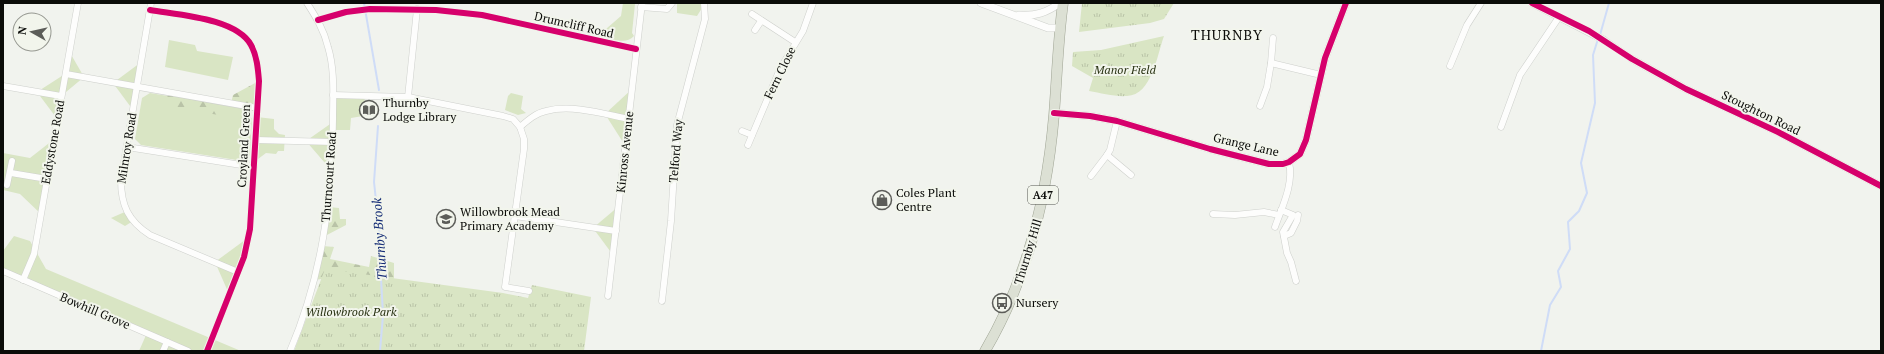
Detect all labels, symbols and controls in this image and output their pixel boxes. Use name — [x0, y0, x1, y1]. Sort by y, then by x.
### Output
street label: Drumcliff Road — [533, 8, 616, 41]
north arrow — [12, 12, 52, 52]
text: N — [15, 25, 30, 36]
district label: THURNBY — [1191, 25, 1263, 44]
street label: Fern Close — [760, 44, 799, 101]
park label: Manor Field — [1093, 62, 1157, 77]
street label: Stoughton Road — [1719, 87, 1803, 138]
place label: Thurnby Lodge Library — [383, 95, 457, 124]
street label: Eddystone Road — [38, 98, 67, 185]
library icon: Thurnby Lodge Library — [358, 99, 380, 121]
street label: Croyland Green — [234, 104, 253, 188]
street label: Kinross Avenue — [613, 110, 636, 194]
street label: Milnroy Road — [114, 111, 140, 184]
street label: Telford Way — [665, 118, 686, 183]
street label: Grange Lane — [1212, 130, 1281, 159]
street label: Thurncourt Road — [318, 131, 339, 223]
place label: Coles Plant Centre — [896, 185, 957, 214]
road number: A47 — [1028, 186, 1058, 204]
shop icon: Coles Plant Centre — [871, 189, 893, 211]
water label: Thurnby Brook — [367, 196, 391, 281]
place label: Willowbrook Mead Primary Academy — [460, 204, 560, 233]
school or university icon: Willowbrook Mead Primary Academy — [435, 208, 457, 230]
street label: Thurnby Hill — [1010, 217, 1045, 287]
street label: Bowhill Grove — [58, 289, 132, 332]
bus stop icon: Nursery — [991, 292, 1013, 314]
place label: Nursery — [1016, 295, 1059, 310]
park label: Willowbrook Park — [306, 304, 397, 319]

